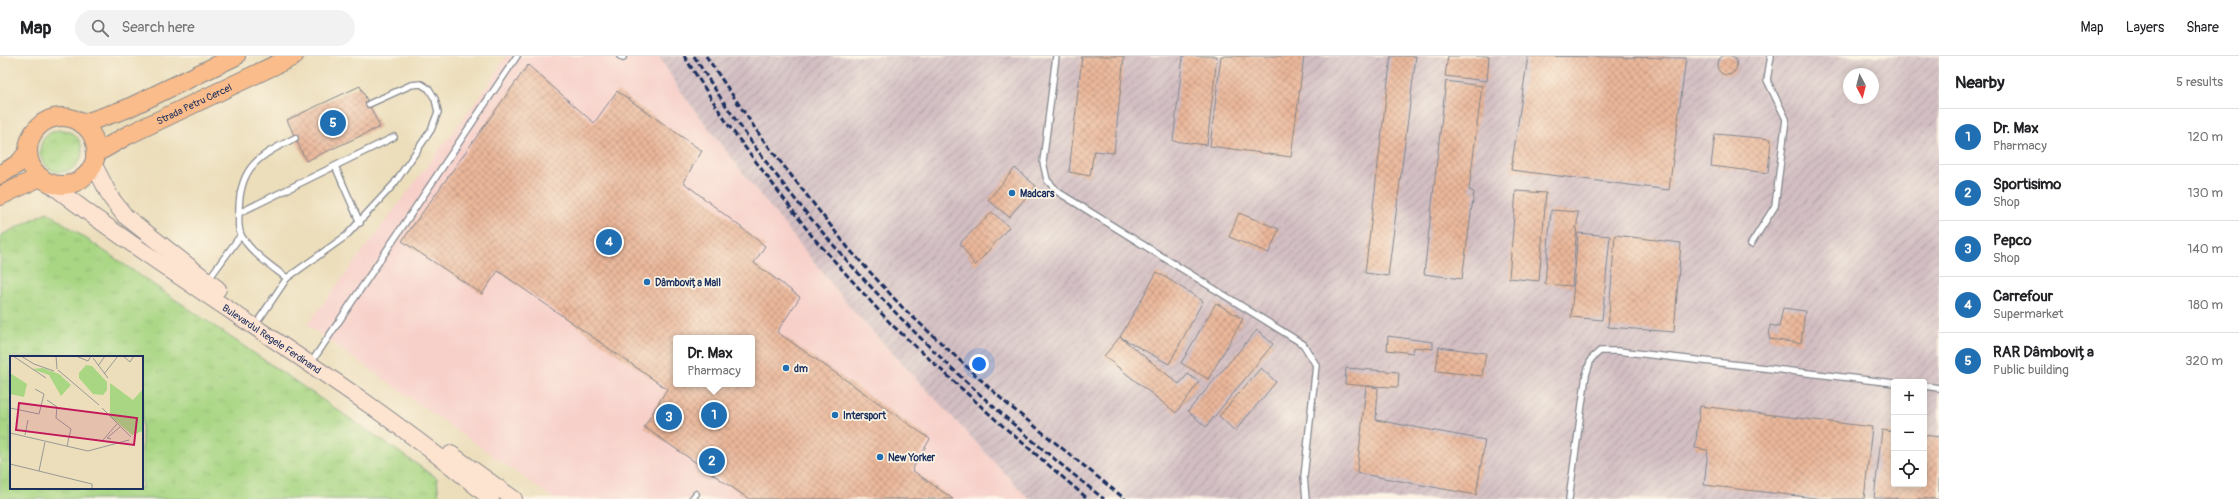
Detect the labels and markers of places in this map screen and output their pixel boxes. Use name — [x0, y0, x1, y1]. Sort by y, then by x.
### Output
pin: 5 — [320, 108, 346, 138]
marker: Madcars — [1007, 188, 1017, 198]
place label: Madcars — [1020, 188, 1055, 200]
pin: 4 — [596, 227, 622, 257]
marker: Dâmbovița Mall — [642, 277, 652, 287]
place label: Dâmbovița Mall — [655, 277, 721, 289]
marker: dm — [781, 363, 791, 373]
place label: dm — [794, 363, 808, 375]
pin: 1 — [701, 400, 727, 430]
pin: 3 — [656, 402, 682, 432]
marker: Intersport — [830, 410, 840, 420]
place label: Intersport — [843, 410, 887, 422]
pin: 2 — [699, 446, 725, 476]
marker: New Yorker — [875, 452, 885, 462]
place label: New Yorker — [888, 452, 936, 464]

